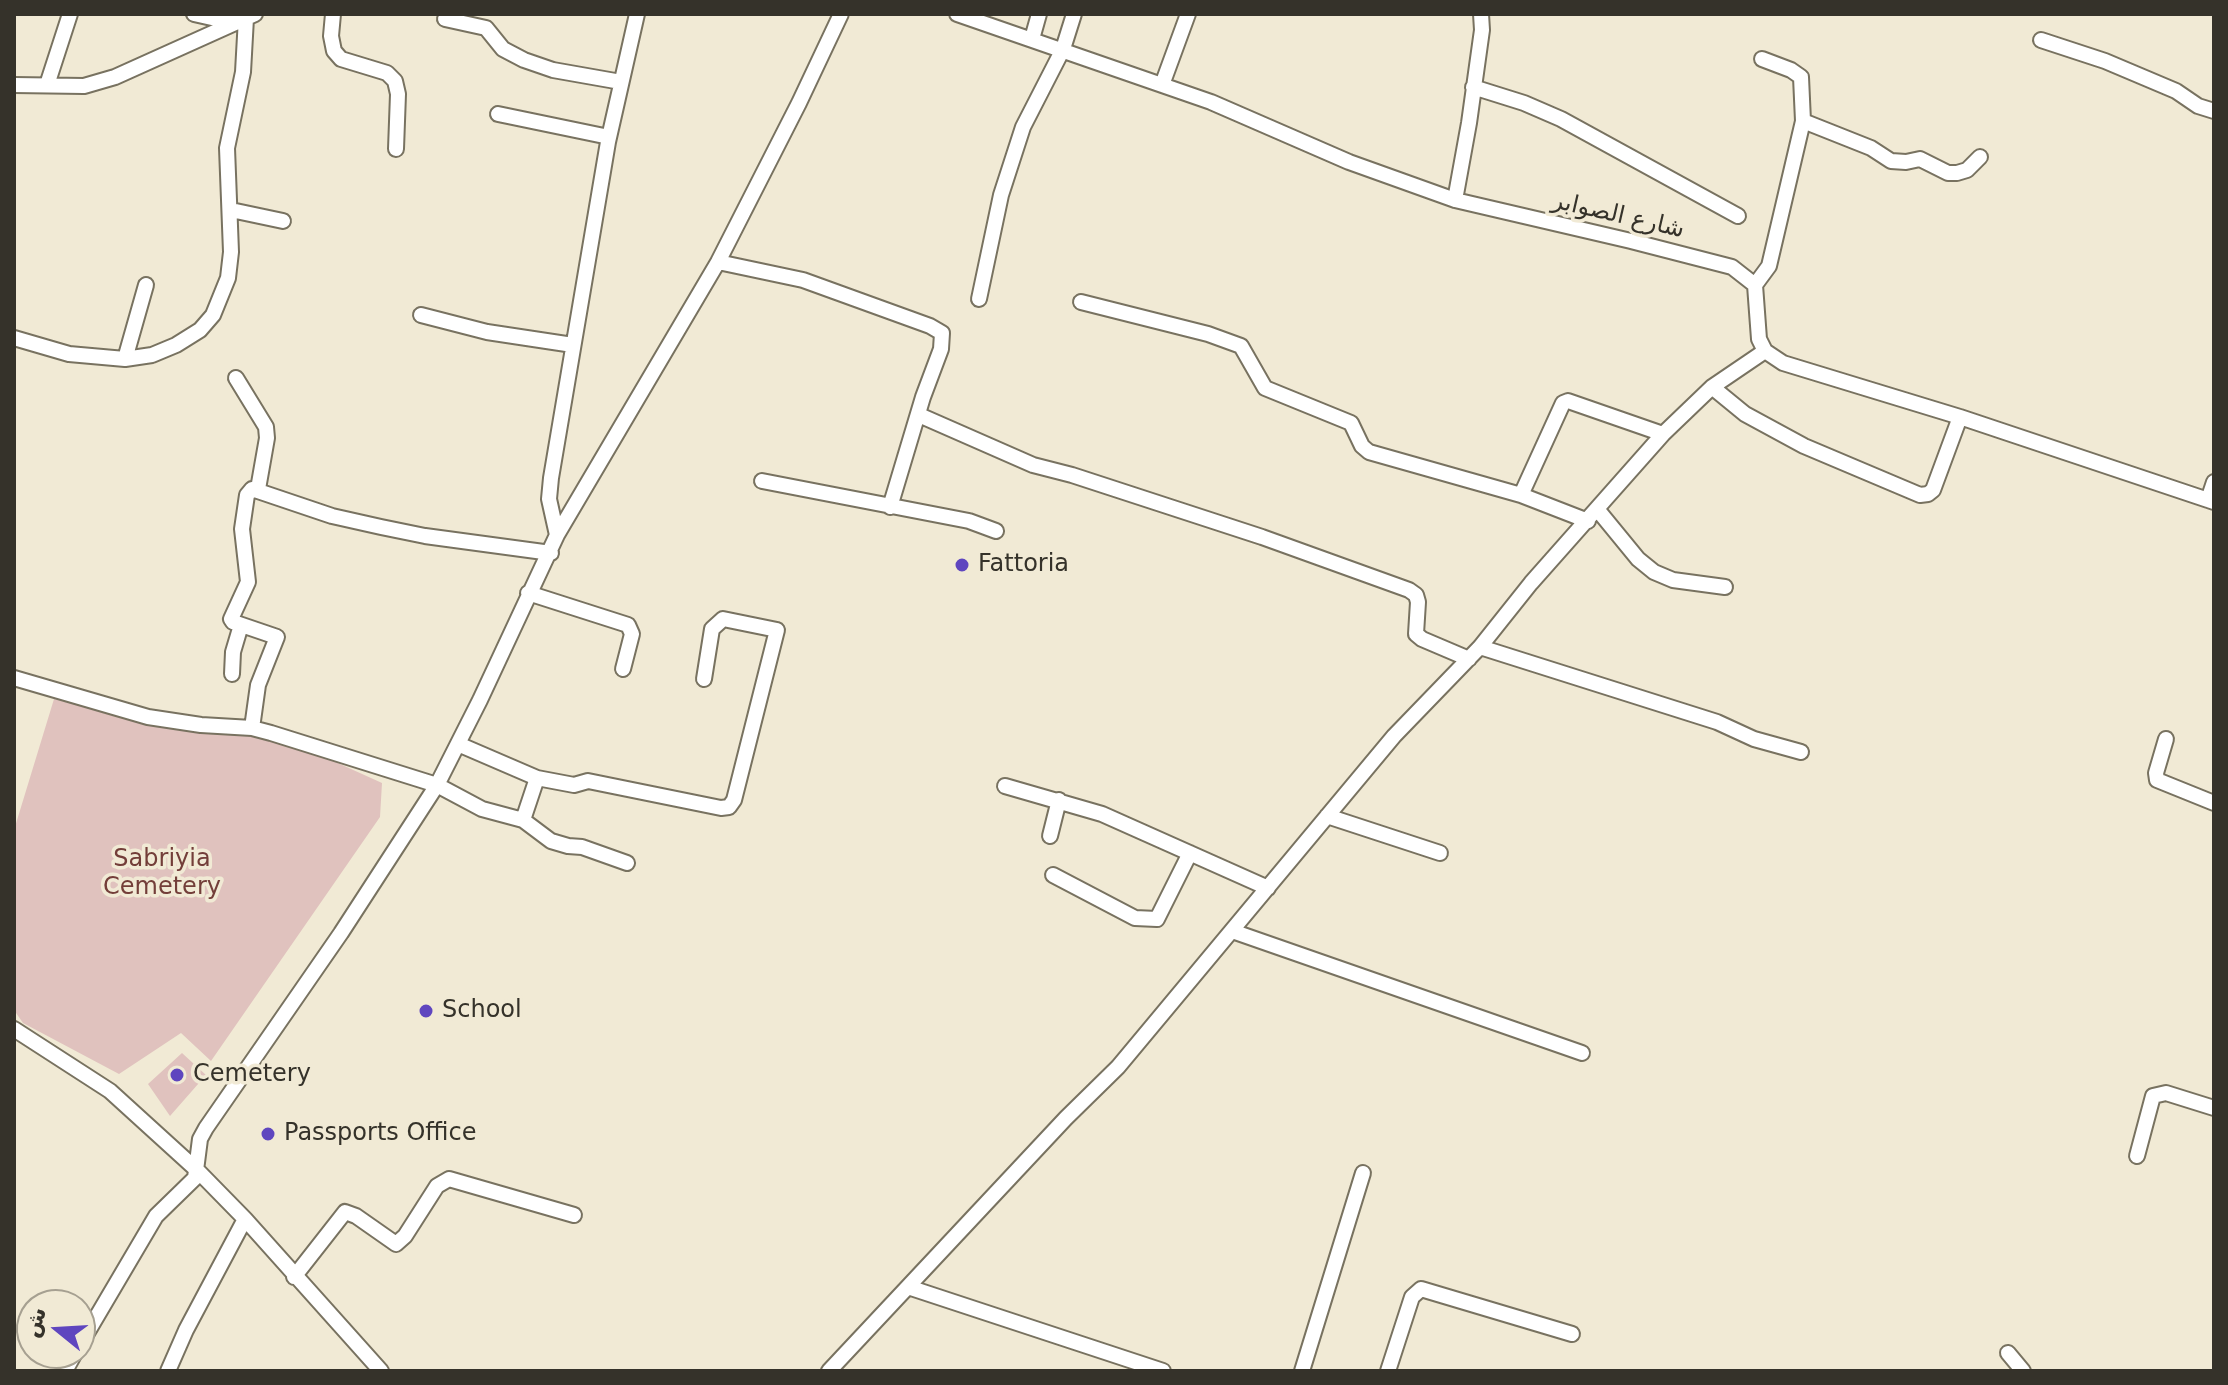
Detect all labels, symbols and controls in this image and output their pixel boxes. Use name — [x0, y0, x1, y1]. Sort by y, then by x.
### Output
street label: شارع الصوابر — [1549, 187, 1687, 245]
place label: Fattoria — [978, 551, 1069, 579]
marker: Fattoria — [953, 556, 971, 574]
park label: Sabriyia Cemetery — [103, 846, 221, 902]
place label: School — [442, 997, 522, 1025]
marker: School — [417, 1002, 435, 1020]
place label: Cemetery — [193, 1061, 311, 1089]
marker: Cemetery — [168, 1066, 186, 1084]
place label: Passports Office — [284, 1120, 476, 1148]
marker: Passports Office — [259, 1125, 277, 1143]
north arrow — [16, 1289, 96, 1369]
text: ش — [18, 1304, 51, 1340]

